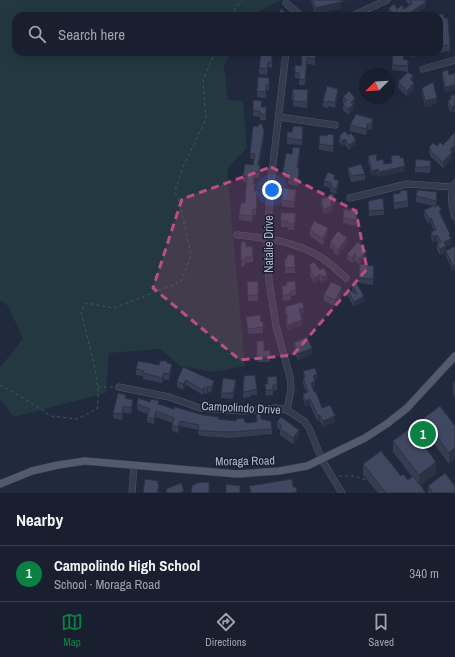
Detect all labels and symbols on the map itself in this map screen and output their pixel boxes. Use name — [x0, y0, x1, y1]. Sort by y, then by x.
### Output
north arrow — [359, 68, 395, 104]
your location — [262, 180, 282, 200]
street label: Natalie Drive — [261, 215, 277, 273]
street label: Campolindo Drive — [201, 398, 281, 418]
pin: 1 — [410, 419, 436, 449]
street label: Moraga Road — [215, 452, 275, 470]

